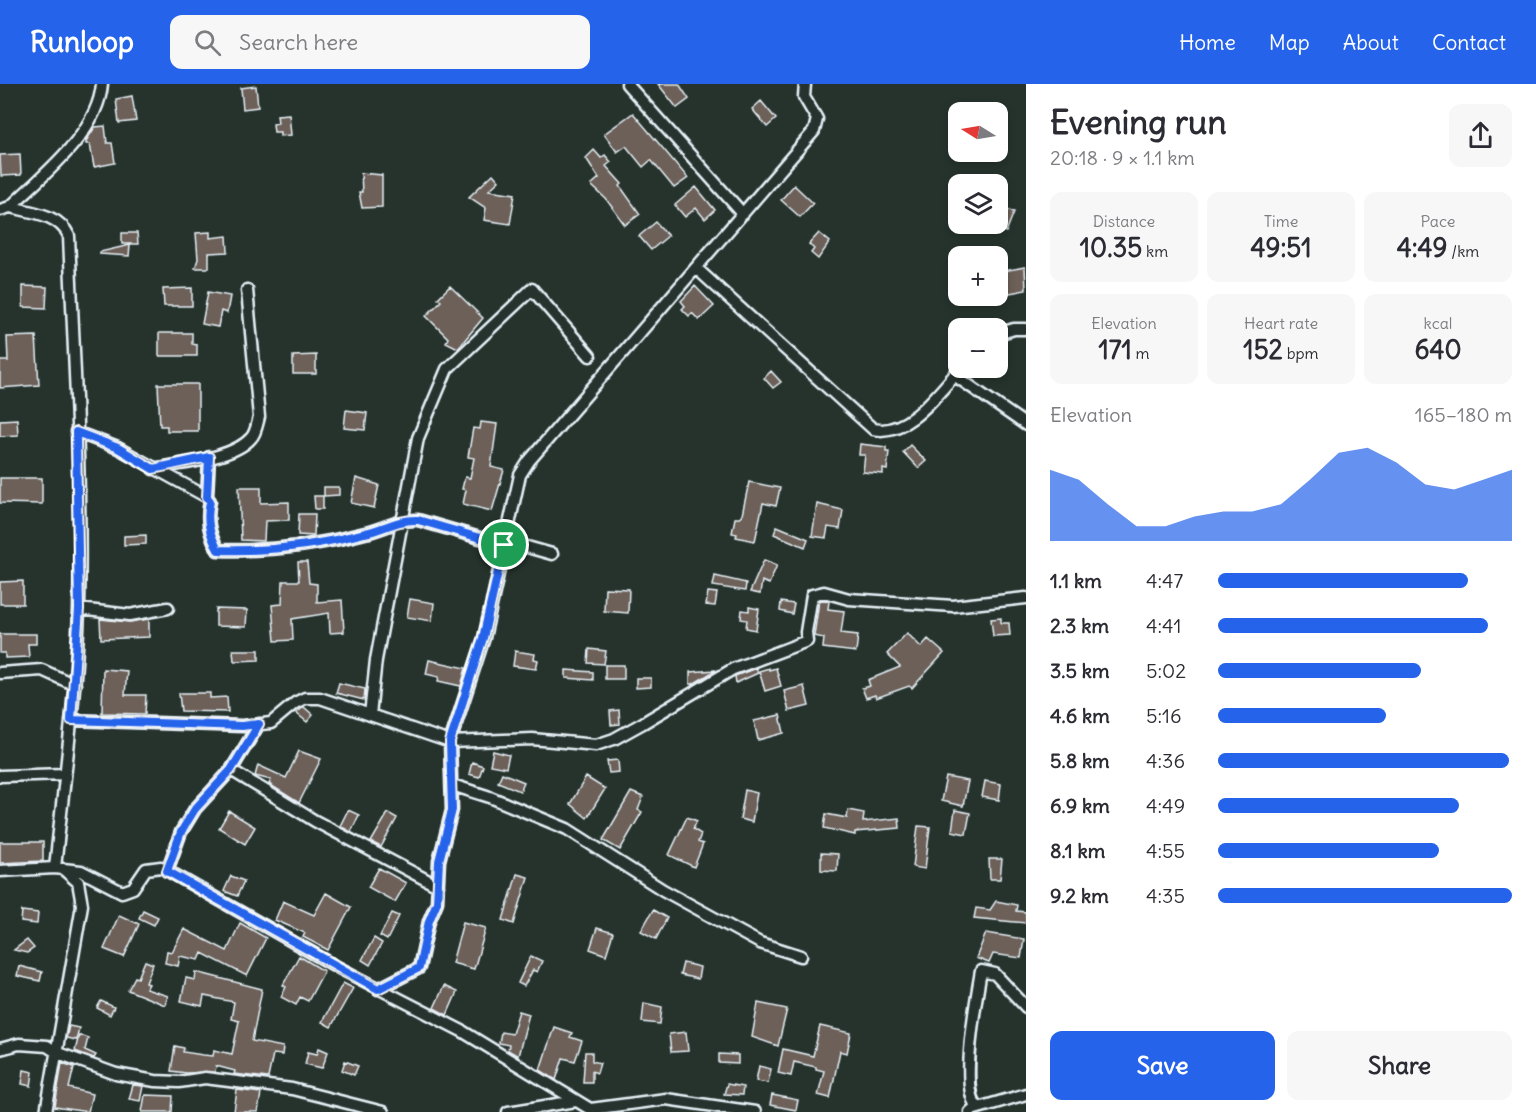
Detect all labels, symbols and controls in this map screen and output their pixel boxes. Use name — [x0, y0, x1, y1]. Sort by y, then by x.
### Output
search box — [170, 15, 590, 69]
text: Runloop — [30, 24, 134, 60]
icon: search — [191, 26, 224, 59]
text: Search here — [239, 28, 358, 56]
text: Home — [1179, 29, 1236, 56]
text: Map — [1269, 29, 1310, 56]
text: About — [1343, 29, 1399, 56]
text: Contact — [1432, 29, 1506, 56]
text: Evening run — [1050, 101, 1226, 143]
north arrow — [948, 102, 1008, 162]
map controls — [948, 102, 1008, 378]
button: share — [1449, 104, 1512, 167]
text: 20:18 · 9 × 1.1 km — [1050, 145, 1195, 170]
button: layers — [948, 174, 1008, 234]
text: Distance — [1093, 211, 1155, 231]
text: Time — [1264, 211, 1298, 231]
text: Pace — [1421, 211, 1455, 231]
text: 10.35 — [1080, 231, 1142, 264]
text: 49:51 — [1250, 231, 1312, 264]
text: 4:49 — [1397, 231, 1448, 264]
text: km — [1142, 241, 1168, 261]
text: /km — [1448, 241, 1479, 261]
button: + — [948, 246, 1008, 306]
text: Elevation — [1091, 313, 1157, 333]
text: Heart rate — [1244, 313, 1318, 333]
text: kcal — [1424, 313, 1452, 333]
button: − — [948, 318, 1008, 378]
text: 171 — [1098, 333, 1132, 366]
text: 152 — [1243, 333, 1283, 366]
text: 640 — [1414, 333, 1462, 366]
text: m — [1132, 343, 1150, 363]
text: bpm — [1283, 343, 1319, 363]
text: Elevation — [1050, 402, 1132, 427]
text: 165–180 m — [1415, 402, 1512, 427]
pin — [478, 519, 529, 570]
icon: arrive — [487, 528, 520, 561]
text: 1.1 km — [1050, 568, 1102, 593]
text: 4:47 — [1146, 568, 1183, 593]
text: 2.3 km — [1050, 613, 1109, 638]
text: 4:41 — [1146, 613, 1181, 638]
text: 3.5 km — [1050, 658, 1110, 683]
text: 5:02 — [1146, 658, 1186, 683]
text: 4.6 km — [1050, 703, 1110, 728]
text: 5:16 — [1146, 703, 1182, 728]
text: 5.8 km — [1050, 748, 1110, 773]
text: 4:36 — [1146, 748, 1185, 773]
text: 6.9 km — [1050, 793, 1110, 818]
text: 4:49 — [1146, 793, 1185, 818]
text: 8.1 km — [1050, 838, 1105, 863]
text: 4:55 — [1146, 838, 1185, 863]
text: 9.2 km — [1050, 883, 1109, 908]
text: 4:35 — [1146, 883, 1185, 908]
button: Save — [1050, 1031, 1275, 1100]
button: Share — [1287, 1031, 1512, 1100]

